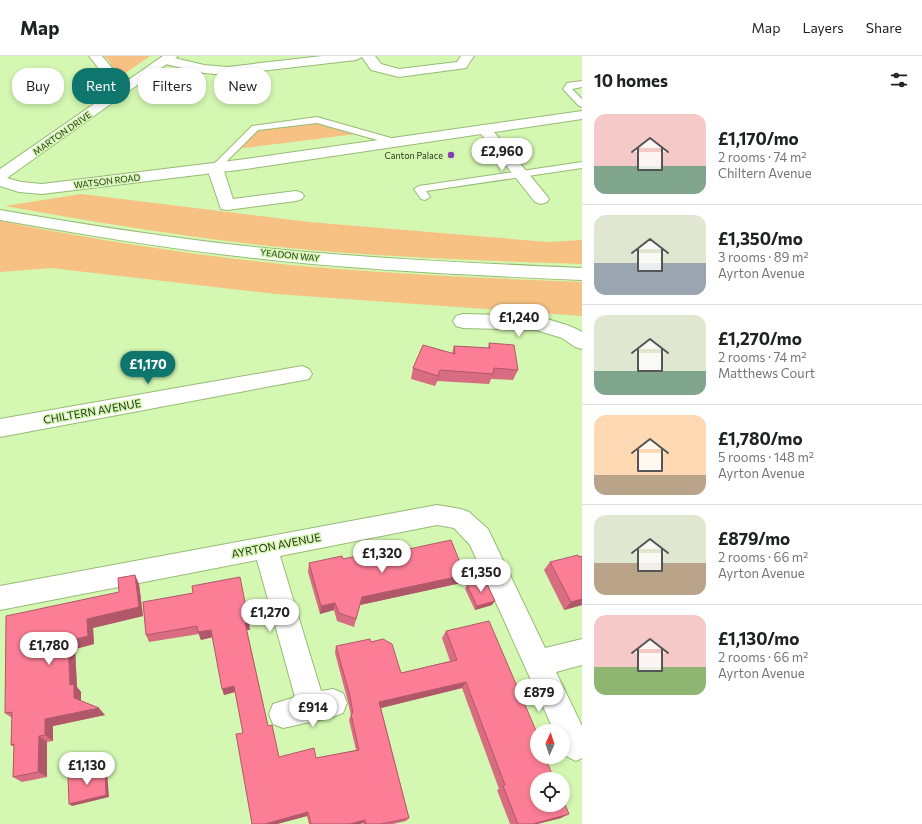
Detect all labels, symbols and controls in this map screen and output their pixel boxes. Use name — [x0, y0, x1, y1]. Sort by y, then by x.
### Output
text: Map — [20, 16, 59, 39]
text: Map — [752, 19, 780, 36]
text: Layers — [802, 19, 844, 36]
text: Share — [866, 19, 902, 36]
chip: Buy — [12, 68, 64, 104]
chip: Rent — [72, 68, 130, 104]
chip: Filters — [138, 68, 206, 104]
chip: New — [214, 68, 271, 104]
icon: filters — [888, 69, 910, 91]
text: 10 homes — [594, 70, 668, 91]
street label: MARTON DRIVE — [31, 109, 93, 157]
text: £1,170/mo — [718, 128, 799, 149]
icon: home — [626, 130, 674, 178]
pin: £2,960 — [469, 138, 535, 172]
text: £2,960 — [480, 143, 524, 159]
text: 2 rooms · 74 m² — [718, 149, 806, 165]
place label: Canton Palace — [385, 150, 443, 161]
marker: Canton Palace — [446, 150, 456, 160]
text: Chiltern Avenue — [718, 165, 812, 181]
street label: WATSON ROAD — [73, 171, 141, 191]
text: £1,350/mo — [718, 228, 803, 249]
icon: home — [626, 231, 674, 279]
street label: YEADON WAY — [260, 246, 320, 264]
text: 3 rooms · 89 m² — [718, 249, 809, 265]
text: Ayrton Avenue — [718, 265, 805, 281]
pin: £1,240 — [486, 304, 552, 338]
text: £1,240 — [499, 309, 539, 325]
text: £1,270/mo — [718, 328, 802, 349]
icon: home — [626, 331, 674, 379]
text: 2 rooms · 74 m² — [718, 349, 806, 365]
pin: £1,170 — [115, 351, 181, 385]
text: £1,170 — [129, 356, 167, 372]
text: Matthews Court — [718, 365, 815, 381]
street label: CHILTERN AVENUE — [42, 396, 142, 426]
text: £1,780/mo — [718, 428, 803, 449]
icon: home — [626, 431, 674, 479]
text: 5 rooms · 148 m² — [718, 449, 814, 465]
text: Ayrton Avenue — [718, 465, 805, 481]
text: £879/mo — [718, 528, 790, 549]
street label: AYRTON AVENUE — [230, 530, 322, 560]
icon: home — [626, 531, 674, 579]
pin: £1,320 — [349, 540, 415, 574]
text: £1,320 — [362, 545, 402, 561]
text: 2 rooms · 66 m² — [718, 549, 808, 565]
pin: £1,350 — [448, 559, 514, 593]
text: £1,350 — [461, 564, 501, 580]
text: Ayrton Avenue — [718, 565, 805, 581]
pin: £1,270 — [237, 599, 303, 633]
text: £1,270 — [250, 604, 290, 620]
text: £1,130/mo — [718, 628, 799, 649]
icon: home — [626, 631, 674, 679]
pin: £1,780 — [16, 632, 82, 666]
text: £1,780 — [29, 637, 69, 653]
text: 2 rooms · 66 m² — [718, 649, 808, 665]
text: Ayrton Avenue — [718, 665, 805, 681]
pin: £879 — [515, 679, 563, 713]
text: £879 — [524, 684, 554, 700]
pin: £914 — [289, 694, 337, 728]
text: £914 — [298, 699, 328, 715]
north arrow — [530, 724, 570, 764]
map controls — [530, 724, 570, 812]
pin: £1,130 — [54, 752, 120, 786]
text: £1,130 — [68, 757, 106, 773]
button: locate — [530, 772, 570, 812]

